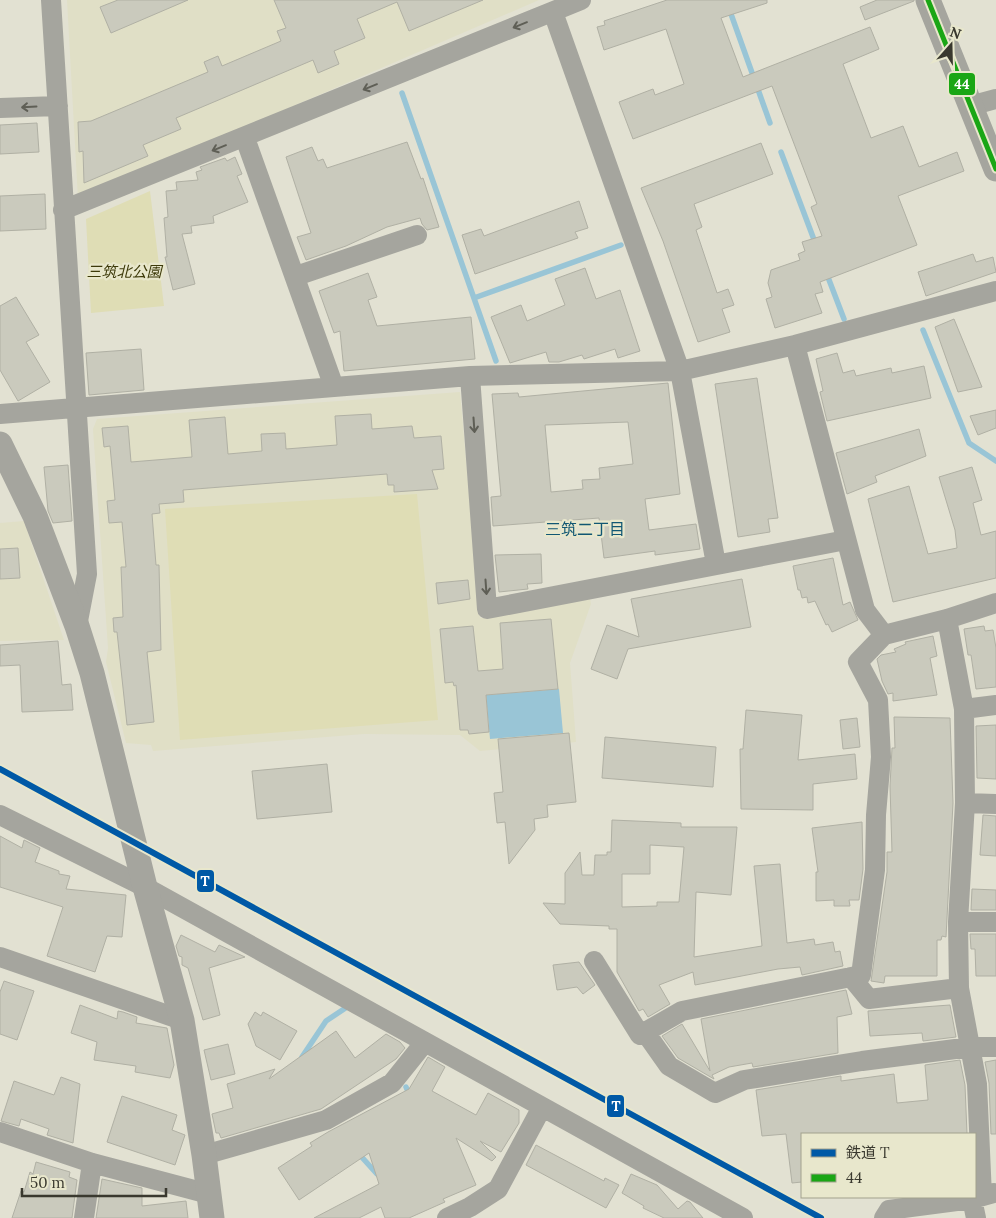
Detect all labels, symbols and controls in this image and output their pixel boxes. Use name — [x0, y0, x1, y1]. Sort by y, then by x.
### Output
north arrow — [926, 20, 976, 70]
one-way arrow — [513, 21, 528, 31]
text: N — [947, 22, 964, 43]
line badge: 44 — [948, 72, 976, 96]
text: 44 — [954, 75, 970, 93]
one-way arrow — [363, 83, 378, 92]
one-way arrow — [21, 102, 38, 112]
one-way arrow — [212, 144, 227, 154]
park label: 三筑北公園 — [86, 262, 163, 281]
one-way arrow — [469, 417, 478, 433]
district label: 三筑二丁目 — [545, 519, 625, 539]
one-way arrow — [481, 579, 490, 595]
line badge: T — [196, 869, 215, 893]
text: T — [200, 872, 210, 890]
line badge: T — [606, 1094, 625, 1118]
text: T — [611, 1097, 621, 1115]
legend — [801, 1133, 976, 1198]
text: 鉄道 T — [846, 1143, 890, 1162]
scale bar — [22, 1166, 166, 1198]
text: 44 — [846, 1168, 862, 1187]
text: 50 m — [30, 1173, 65, 1192]

